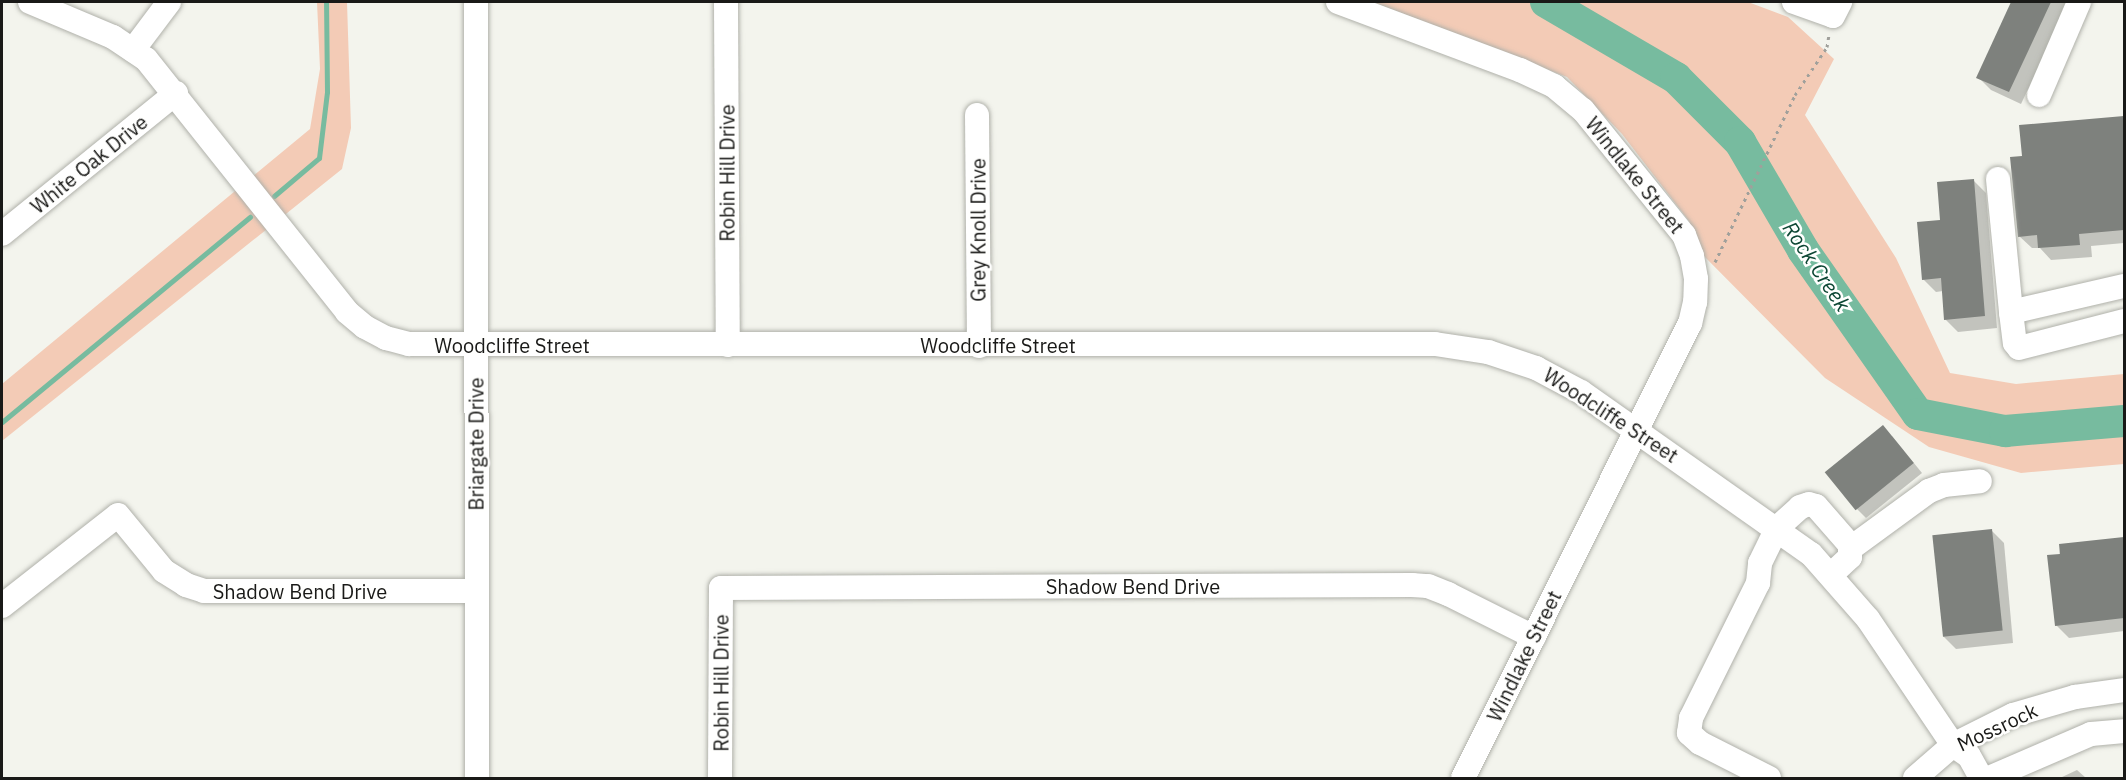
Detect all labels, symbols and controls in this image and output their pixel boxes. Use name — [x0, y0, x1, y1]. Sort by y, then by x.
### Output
street label: Robin Hill Drive — [715, 104, 739, 242]
street label: White Oak Drive — [26, 110, 152, 218]
street label: Windlake Street — [1581, 112, 1689, 238]
street label: Grey Knoll Drive — [966, 158, 990, 302]
water label: Rock Creek — [1778, 216, 1856, 316]
street label: Woodcliffe Street — [434, 333, 590, 357]
street label: Woodcliffe Street — [920, 333, 1076, 357]
street label: Woodcliffe Street — [1539, 363, 1683, 467]
street label: Briargate Drive — [464, 377, 488, 511]
street label: Shadow Bend Drive — [1046, 574, 1220, 598]
street label: Shadow Bend Drive — [213, 579, 387, 603]
street label: Windlake Street — [1482, 587, 1566, 725]
street label: Robin Hill Drive — [709, 614, 733, 752]
street label: Mossrock — [1953, 698, 2041, 756]

